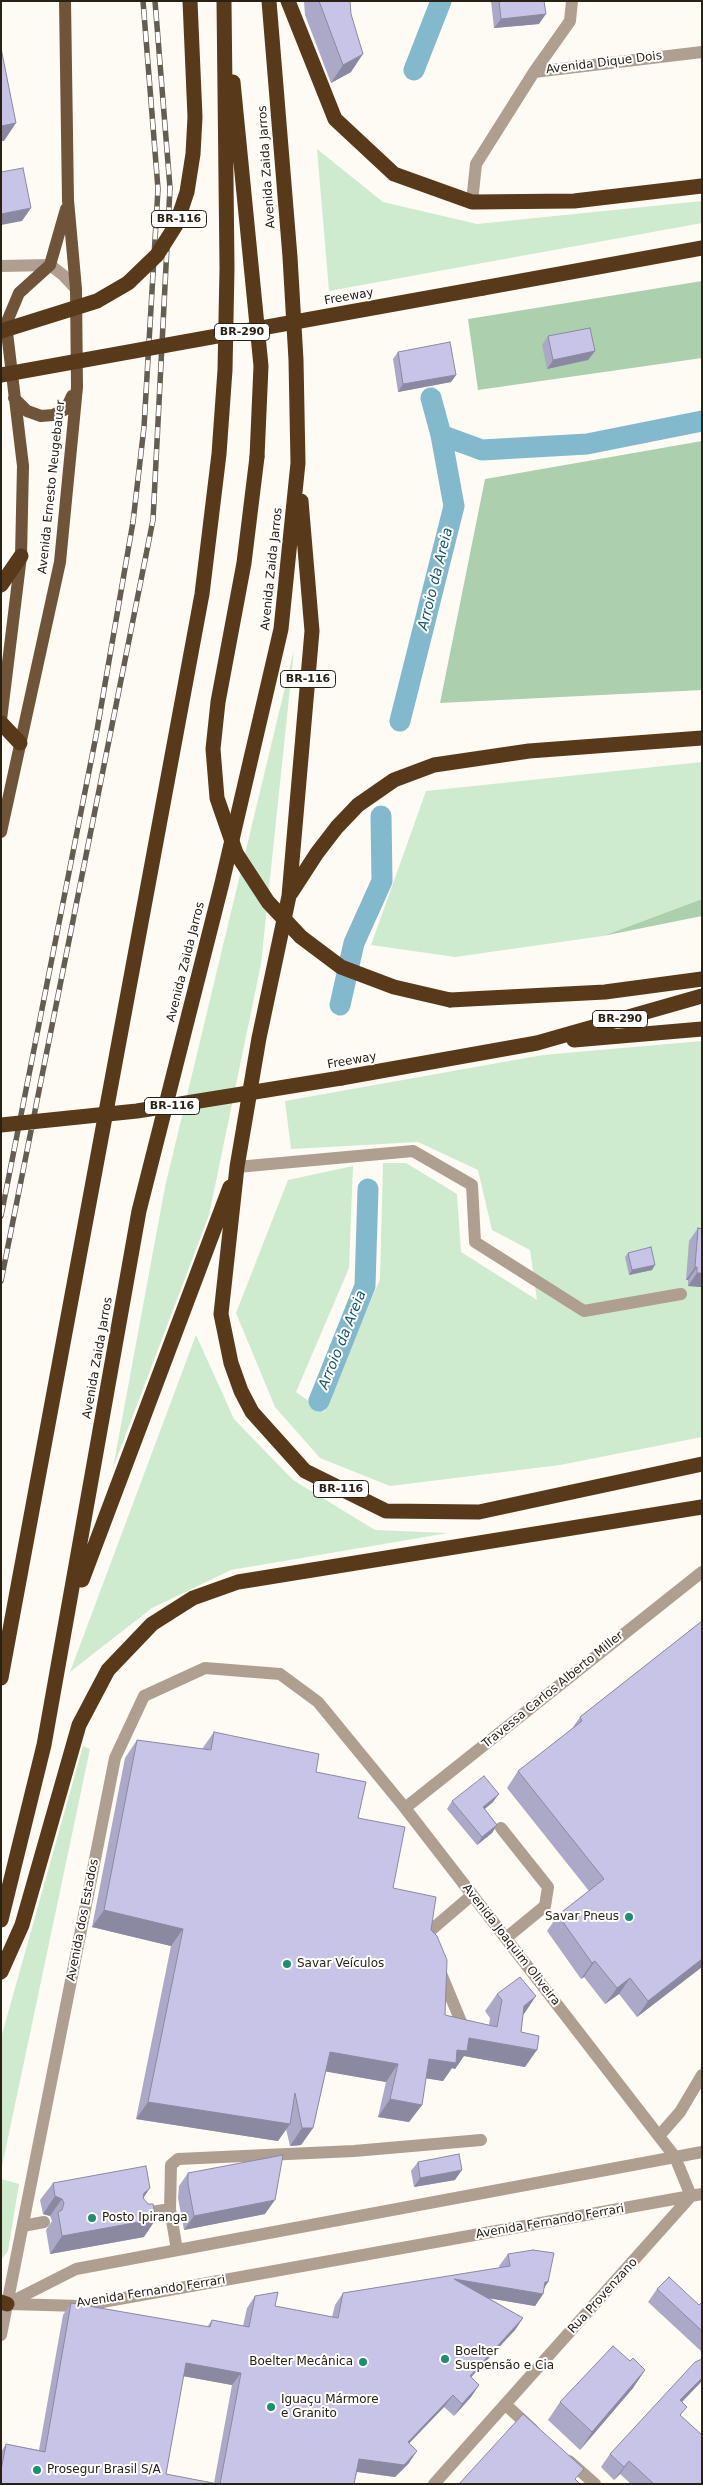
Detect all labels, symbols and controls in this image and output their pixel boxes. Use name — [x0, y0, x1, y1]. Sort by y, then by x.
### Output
street label: Avenida Dique Dois — [545, 49, 663, 77]
street label: Avenida Zaida Jarros — [256, 105, 278, 229]
road number: BR-116 — [152, 210, 206, 228]
street label: Freeway — [323, 286, 375, 308]
road number: BR-290 — [214, 324, 270, 341]
street label: Avenida Ernesto Neugebauer — [36, 399, 68, 575]
street label: Avenida Zaida Jarros — [258, 507, 286, 631]
water label: Arroio da Areia — [415, 526, 457, 632]
road number: BR-116 — [280, 671, 336, 688]
street label: Avenida Zaida Jarros — [164, 900, 208, 1024]
road number: BR-290 — [592, 1011, 648, 1028]
street label: Freeway — [326, 1050, 378, 1072]
road number: BR-116 — [144, 1098, 200, 1114]
water label: Arroio da Areia — [316, 1288, 370, 1392]
street label: Avenida Zaida Jarros — [80, 1296, 116, 1420]
road number: BR-116 — [314, 1480, 368, 1498]
street label: Travessa Carlos Alberto Miller — [480, 1629, 626, 1751]
street label: Avenida dos Estados — [64, 1858, 102, 1982]
street label: Avenida Joaquim Oliveira — [459, 1881, 563, 2009]
place label: Savar Pneus — [545, 1910, 619, 1924]
marker: Savar Pneus — [623, 1911, 635, 1923]
place label: Savar Veículos — [297, 1957, 384, 1971]
marker: Savar Veículos — [281, 1958, 293, 1970]
street label: Avenida Fernando Ferrari — [475, 2202, 625, 2242]
place label: Posto Ipiranga — [102, 2211, 188, 2225]
marker: Posto Ipiranga — [86, 2212, 98, 2224]
street label: Rua Provenzano — [565, 2255, 641, 2337]
street label: Avenida Fernando Ferrari — [76, 2273, 226, 2311]
place label: Boelter Suspensão e Cia — [455, 2345, 554, 2373]
marker: Boelter Suspensão e Cia — [439, 2353, 451, 2365]
place label: Boelter Mecânica — [249, 2355, 353, 2369]
marker: Boelter Mecânica — [357, 2356, 369, 2368]
place label: Iguaçu Mármore e Granito — [281, 2393, 379, 2421]
marker: Iguaçu Mármore e Granito — [265, 2401, 277, 2413]
place label: Prosegur Brasil S/A — [47, 2463, 161, 2477]
marker: Prosegur Brasil S/A — [31, 2464, 43, 2476]

